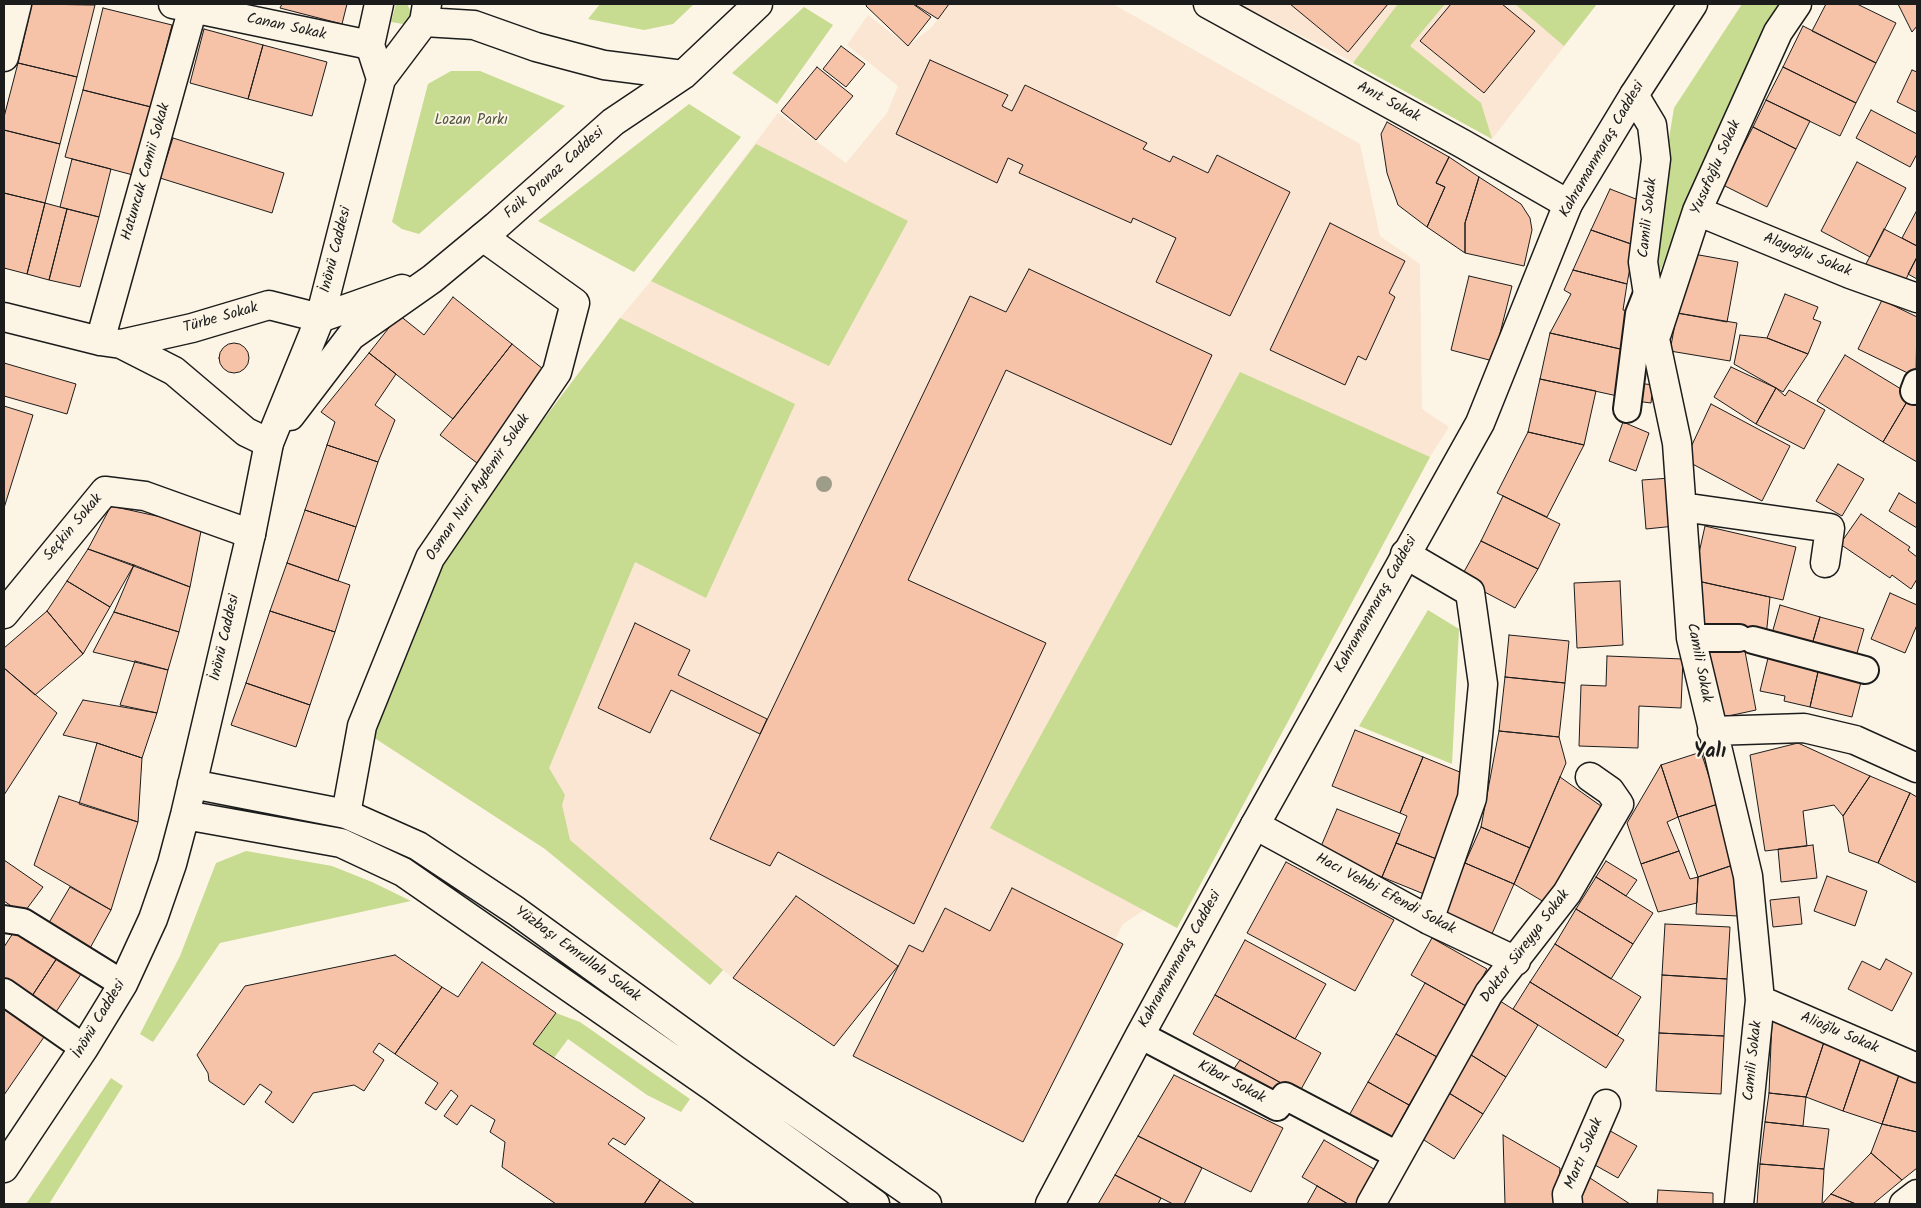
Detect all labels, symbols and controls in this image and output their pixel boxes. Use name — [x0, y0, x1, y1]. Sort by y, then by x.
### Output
street label: Canan Sokak — [245, 11, 327, 45]
street label: Anıt Sokak — [1353, 79, 1423, 127]
street label: Kahramanmaraş Caddesi — [1557, 79, 1649, 221]
street label: Hatuncuk Camii Sokak — [119, 101, 175, 243]
park label: Lozan Parkı — [434, 112, 508, 130]
street label: Yusufoğlu Sokak — [1688, 118, 1746, 218]
street label: Faik Dranaz Caddesi — [501, 124, 609, 224]
street label: Camili Sokak — [1636, 177, 1662, 259]
street label: İnönü Caddesi — [318, 205, 356, 295]
street label: Alayoğlu Sokak — [1760, 230, 1854, 282]
street label: Türbe Sokak — [182, 300, 260, 338]
street label: Osman Nuri Aydemir Sokak — [423, 411, 535, 565]
street label: Seçkin Sokak — [41, 491, 107, 565]
street label: Kahramanmaraş Caddesi — [1332, 533, 1422, 677]
street label: İnönü Caddesi — [207, 593, 245, 683]
street label: Camili Sokak — [1681, 622, 1715, 704]
district label: Yalı — [1694, 742, 1726, 766]
street label: Hacı Vehbi Efendi Sokak — [1312, 850, 1458, 940]
street label: Doktor Süreyya Sokak — [1478, 887, 1574, 1007]
street label: Kahramanmaraş Caddesi — [1136, 888, 1226, 1032]
street label: Yüzbaşı Emrullah Sokak — [511, 903, 643, 1007]
street label: İnönü Caddesi — [70, 978, 130, 1062]
street label: Alioğlu Sokak — [1797, 1010, 1881, 1058]
street label: Camili Sokak — [1741, 1020, 1767, 1102]
street label: Kibar Sokak — [1194, 1058, 1268, 1108]
street label: Martı Sokak — [1562, 1116, 1608, 1192]

